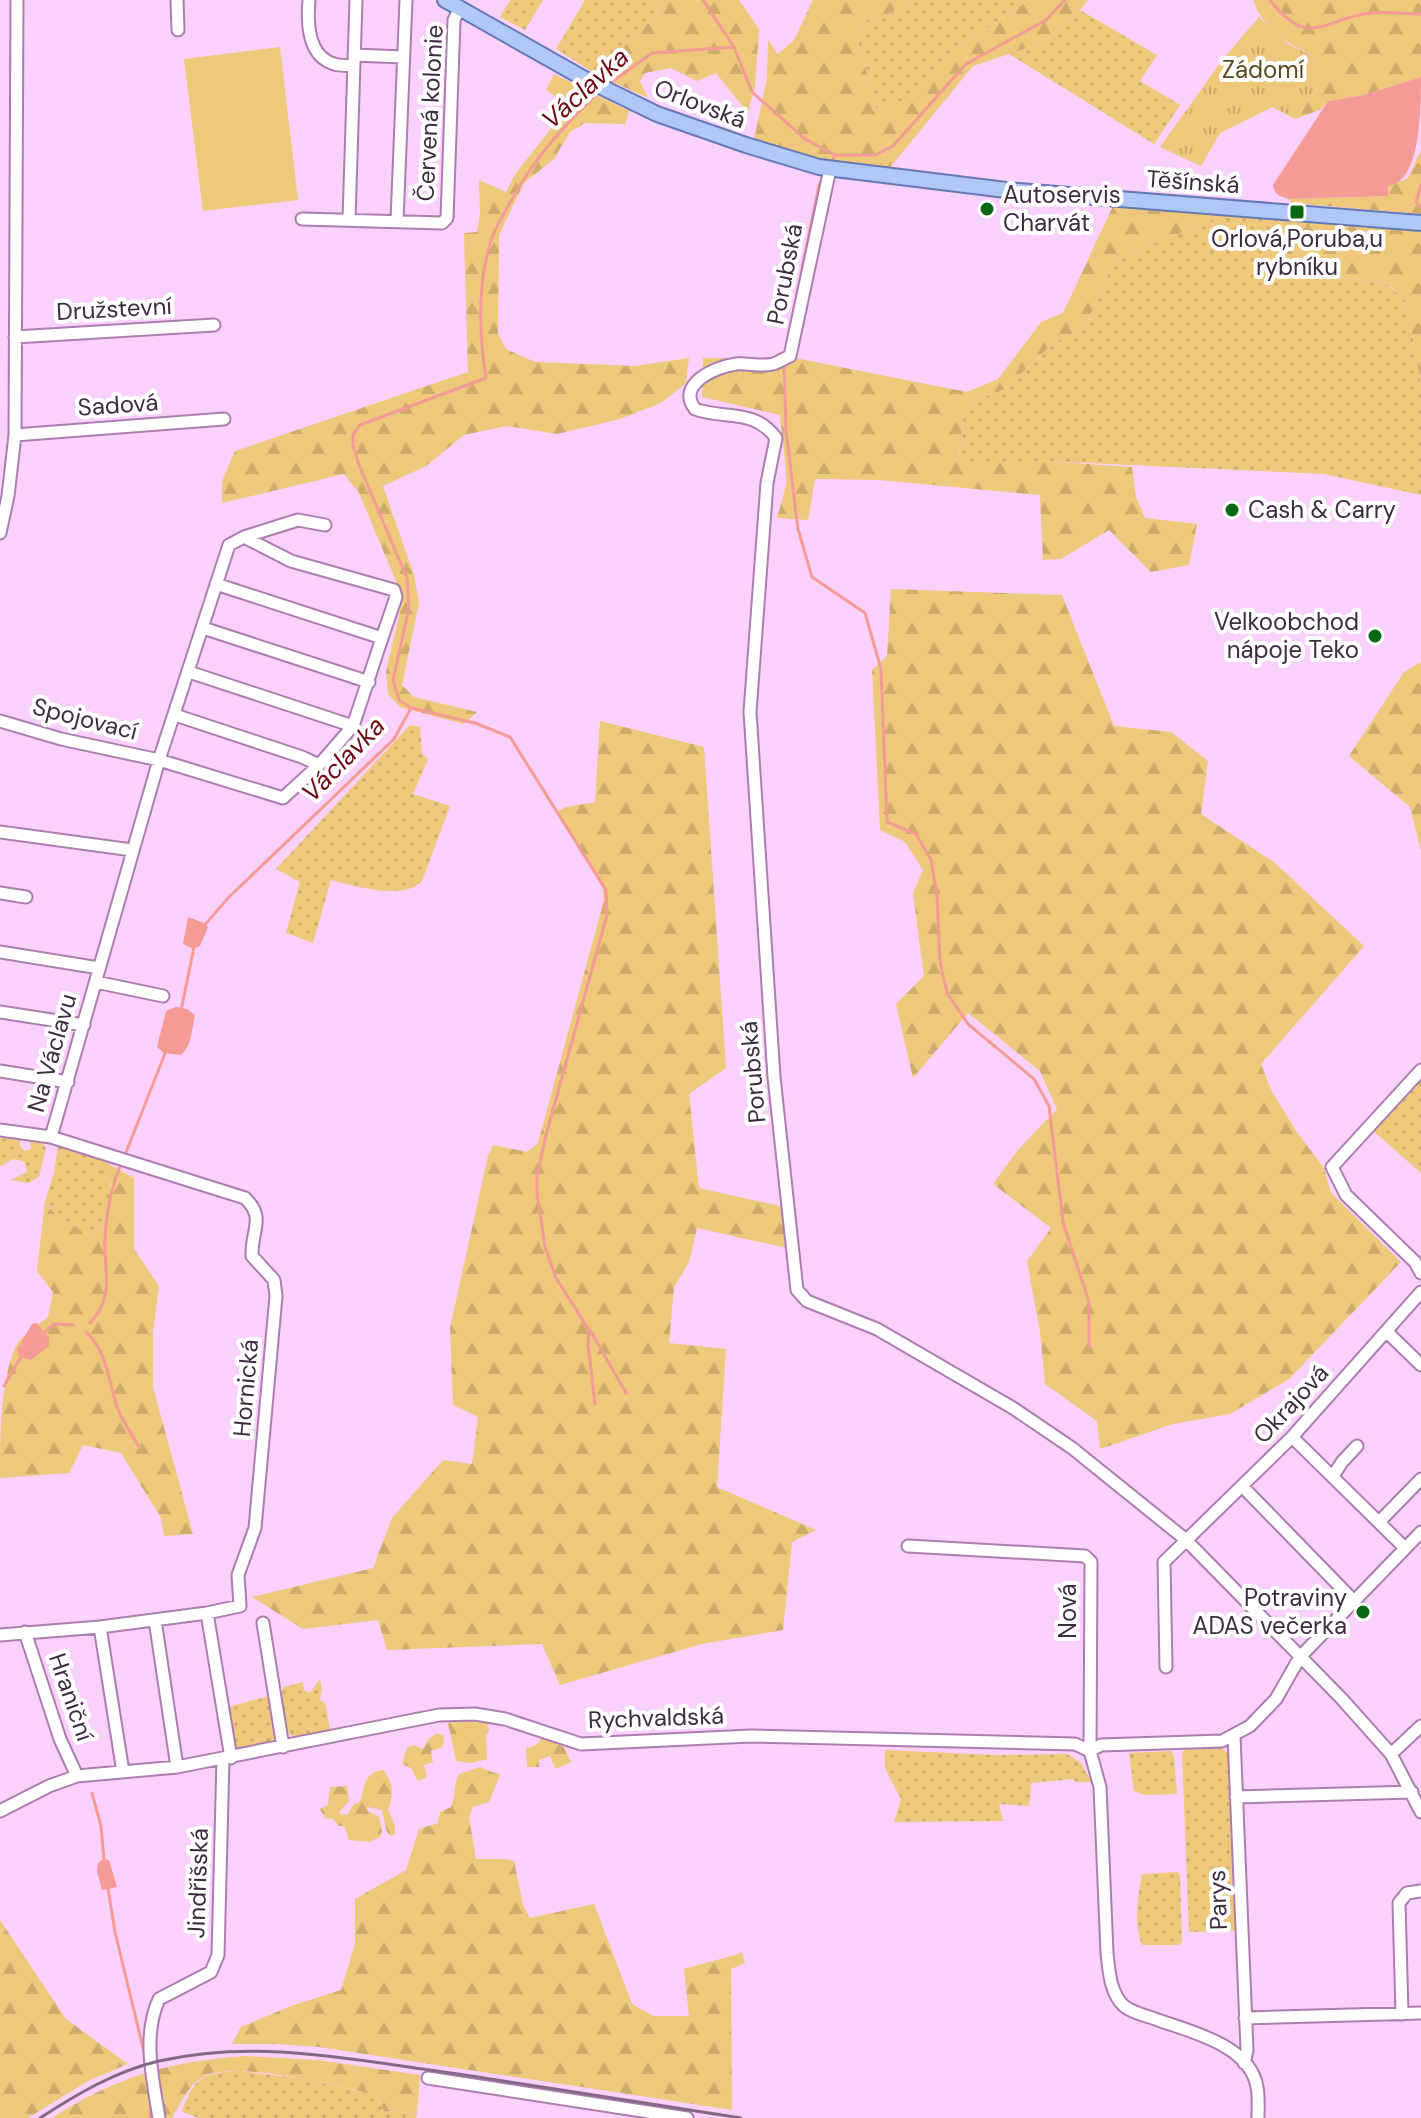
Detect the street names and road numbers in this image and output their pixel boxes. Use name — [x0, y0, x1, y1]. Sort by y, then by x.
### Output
street label: Červená kolonie — [409, 24, 450, 202]
street label: Orlovská — [650, 72, 750, 135]
street label: Těšínská — [1145, 163, 1241, 200]
street label: Porubská — [760, 221, 809, 327]
street label: Družstevní — [55, 290, 173, 327]
street label: Sadová — [77, 386, 159, 423]
street label: Spojovací — [30, 691, 141, 747]
street label: Na Václavu — [20, 990, 83, 1116]
street label: Porubská — [733, 1020, 772, 1124]
street label: Hornická — [226, 1338, 265, 1438]
street label: Okrajová — [1246, 1358, 1335, 1450]
street label: Nová — [1052, 1583, 1083, 1639]
street label: Hraniční — [42, 1649, 101, 1745]
street label: Rychvaldská — [587, 1700, 725, 1735]
street label: Jindřišská — [180, 1827, 215, 1939]
street label: Parys — [1201, 1869, 1234, 1931]

